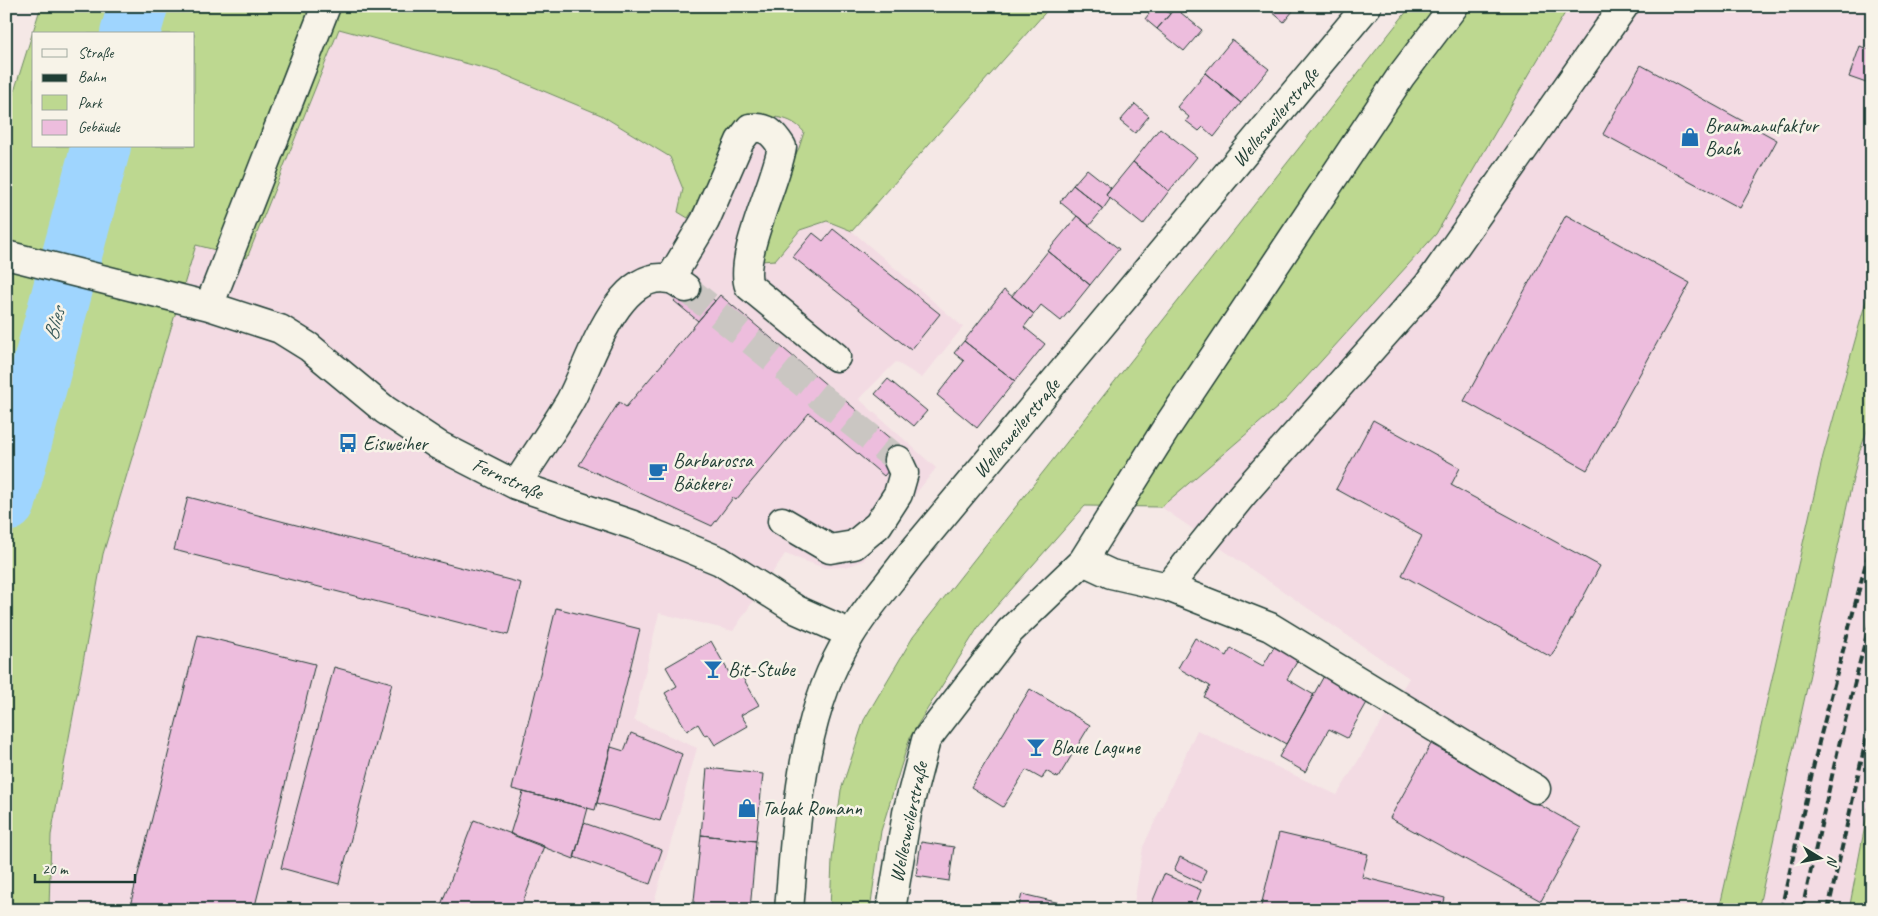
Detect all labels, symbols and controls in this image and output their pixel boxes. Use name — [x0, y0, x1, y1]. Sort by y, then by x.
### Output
legend — [32, 32, 195, 148]
text: Straße — [78, 44, 114, 63]
street label: Wellesweilerstraße — [1226, 61, 1325, 172]
text: Bahn — [78, 68, 106, 87]
text: Park — [78, 94, 103, 113]
place label: Braumanufaktur Bach — [1705, 113, 1820, 161]
text: Gebäude — [78, 118, 121, 137]
shop icon: Braumanufaktur Bach — [1679, 126, 1701, 148]
water label: Blies — [37, 301, 72, 343]
street label: Wellesweilerstraße — [967, 372, 1066, 483]
place label: Eisweiher — [363, 431, 429, 456]
bus stop icon: Eisweiher — [337, 432, 359, 454]
place label: Barbarossa Bäckerei — [673, 448, 754, 496]
street label: Fernstraße — [469, 452, 548, 506]
cafe icon: Barbarossa Bäckerei — [647, 460, 669, 482]
place label: Bit-Stube — [728, 657, 796, 682]
bar icon: Bit-Stube — [702, 658, 724, 680]
place label: Blaue Lagune — [1051, 735, 1141, 760]
bar icon: Blaue Lagune — [1025, 736, 1047, 758]
street label: Wellesweilerstraße — [884, 758, 934, 885]
place label: Tabak Romann — [762, 796, 863, 821]
shop icon: Tabak Romann — [736, 797, 758, 819]
north arrow — [1796, 834, 1846, 884]
scale bar — [35, 851, 135, 883]
text: N — [1823, 854, 1841, 868]
text: 20 m — [42, 860, 69, 879]

